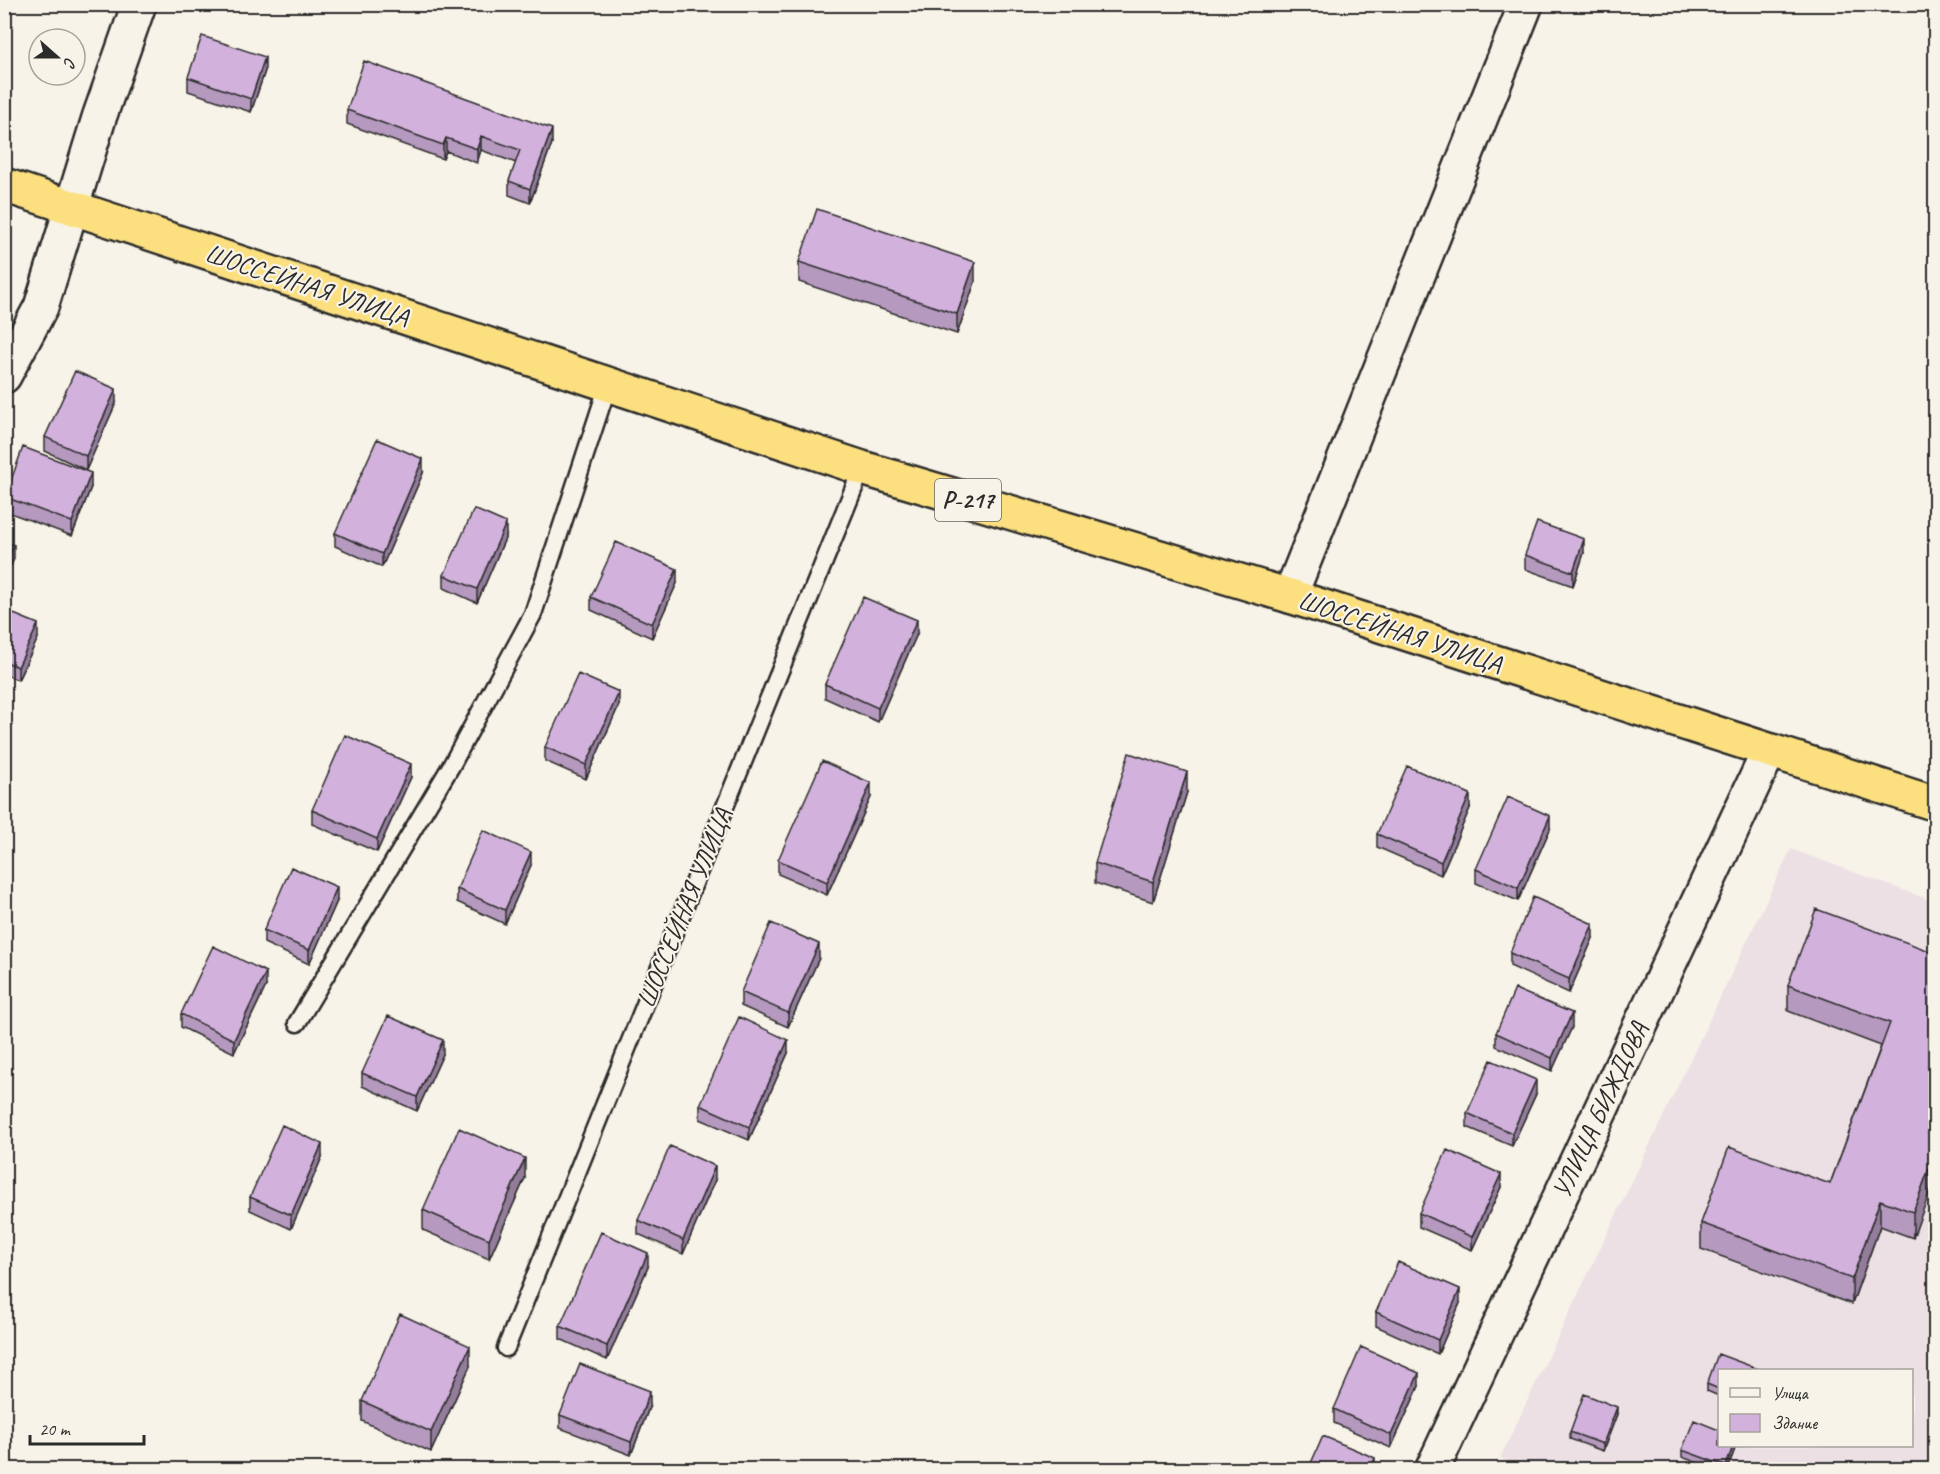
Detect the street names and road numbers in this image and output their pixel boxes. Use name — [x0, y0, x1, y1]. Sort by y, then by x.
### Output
street label: ШОССЕЙНАЯ УЛИЦА — [201, 237, 414, 334]
road number: Р-217 — [935, 479, 1001, 521]
street label: ШОССЕЙНАЯ УЛИЦА — [1294, 584, 1507, 681]
street label: ШОССЕЙНАЯ УЛИЦА — [629, 803, 739, 1013]
street label: УЛИЦА БИЖДОВА — [1545, 1016, 1656, 1203]

